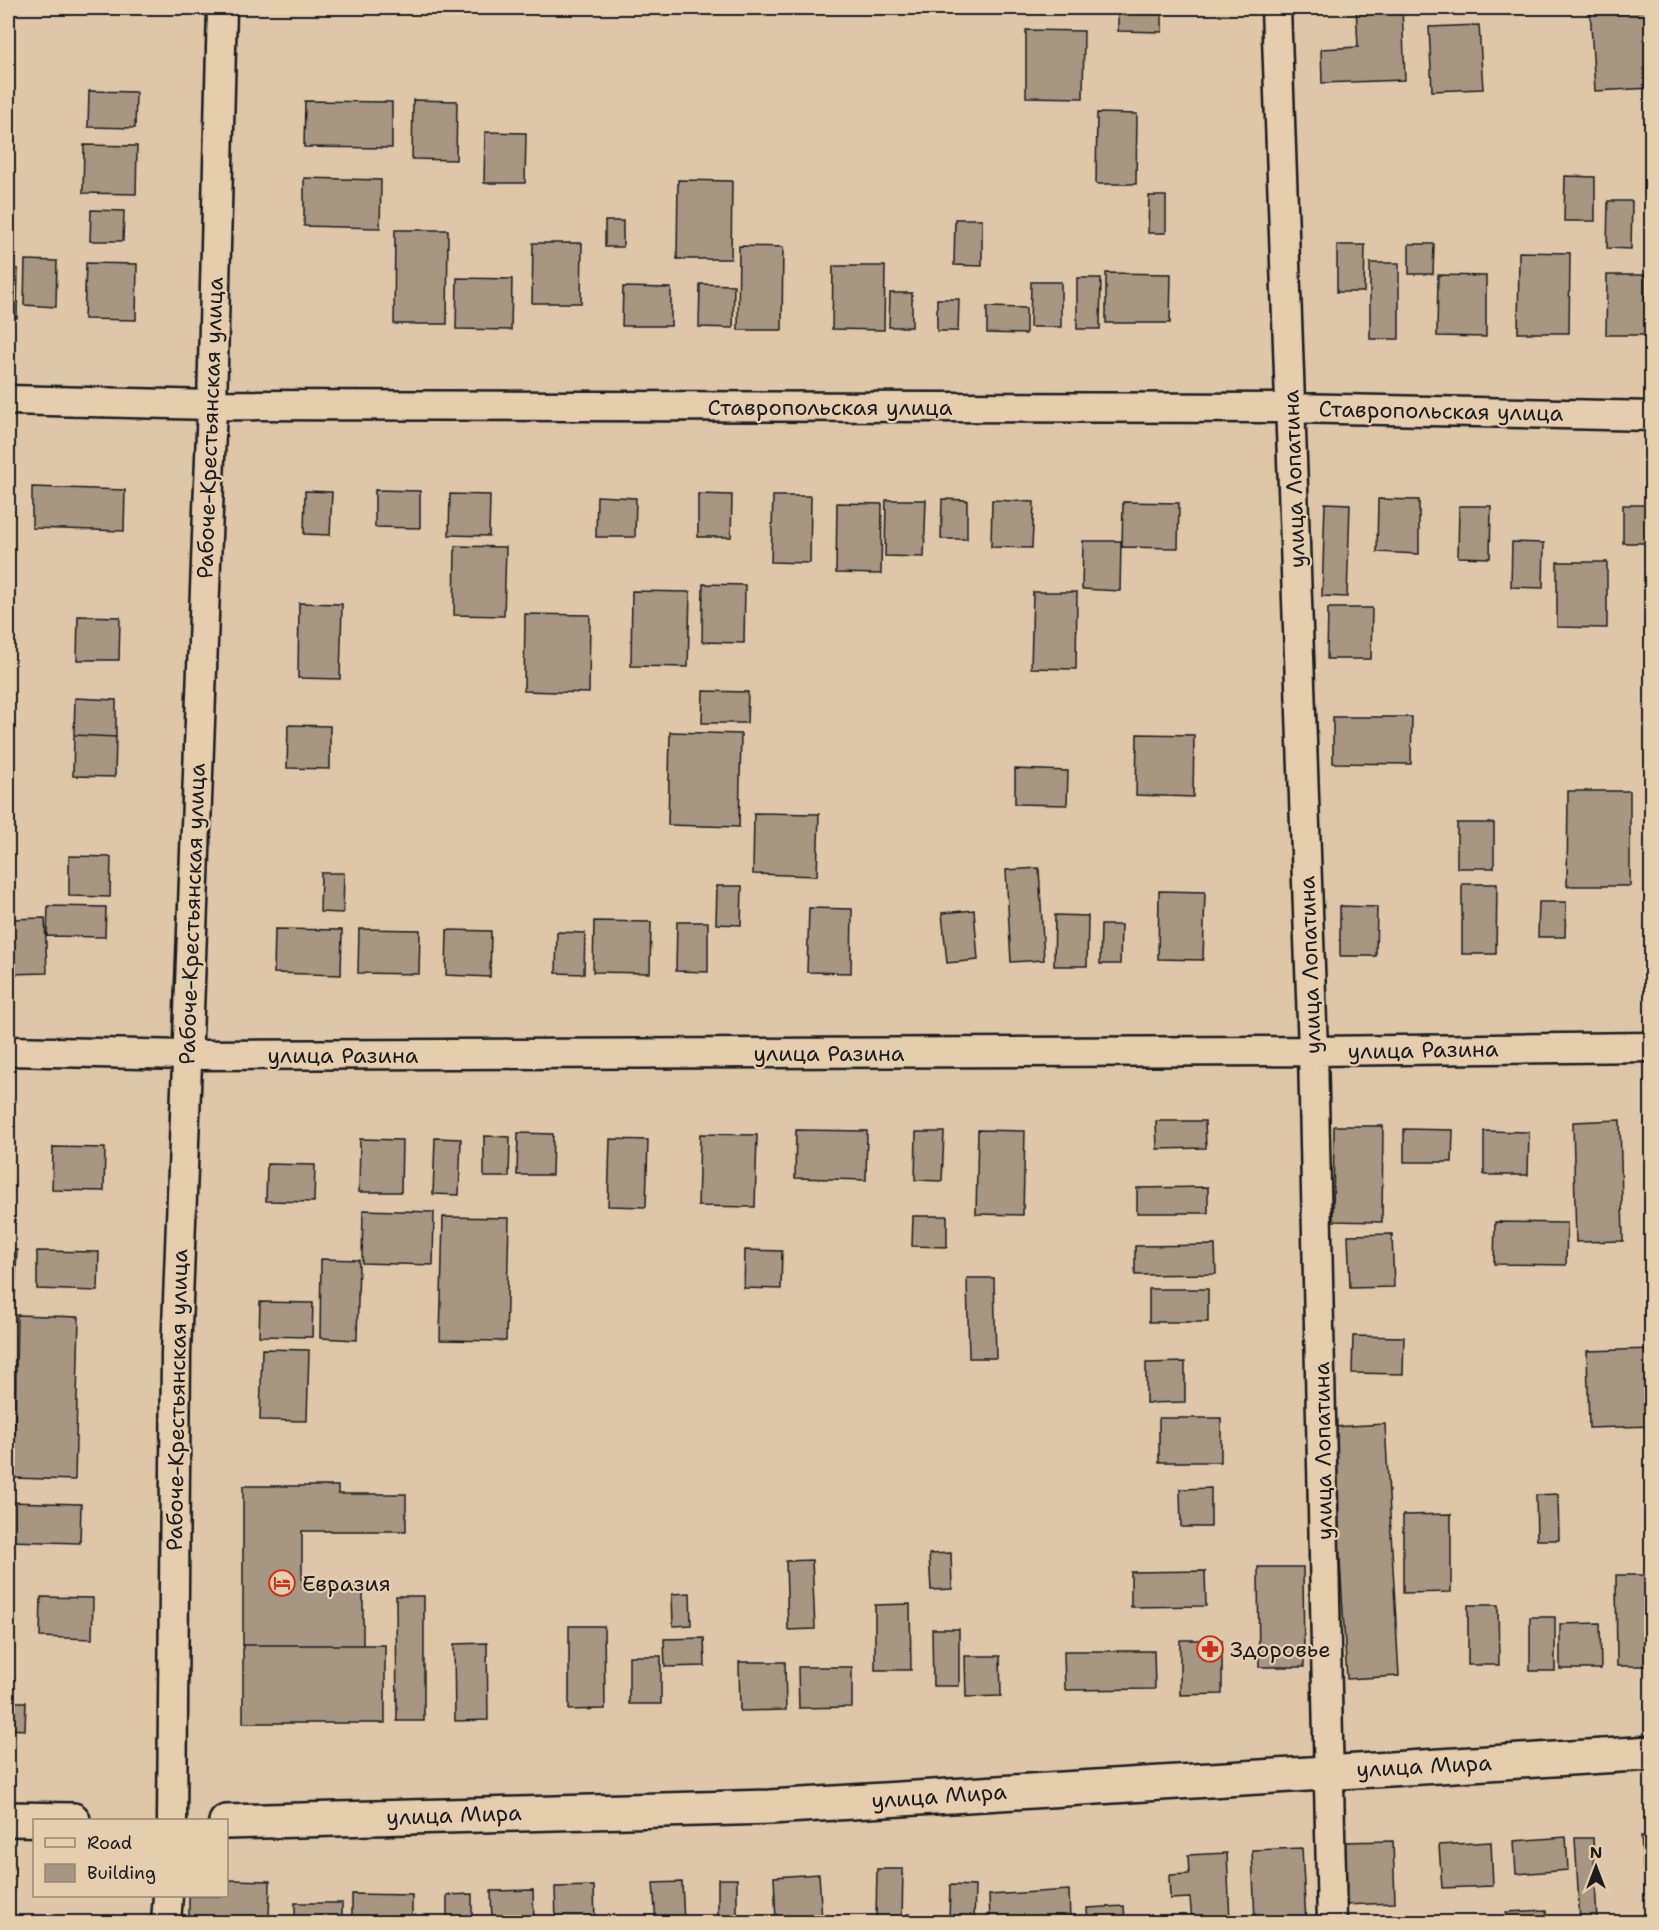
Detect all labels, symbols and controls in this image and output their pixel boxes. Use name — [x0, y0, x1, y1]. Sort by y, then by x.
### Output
street label: Рабоче-Крестьянская улица — [190, 276, 230, 579]
street label: улица Лопатина — [1276, 389, 1312, 569]
street label: Ставропольская улица — [708, 393, 953, 422]
street label: Ставропольская улица — [1318, 394, 1564, 428]
street label: Рабоче-Крестьянская улица — [172, 762, 212, 1065]
street label: улица Лопатина — [1292, 875, 1328, 1055]
street label: улица Разина — [1347, 1034, 1499, 1066]
street label: улица Разина — [753, 1039, 905, 1068]
street label: улица Разина — [267, 1041, 419, 1070]
street label: Рабоче-Крестьянская улица — [160, 1248, 194, 1551]
street label: улица Лопатина — [1307, 1361, 1339, 1540]
hotel icon: Евразия — [267, 1568, 297, 1598]
place label: Евразия — [302, 1569, 391, 1598]
pharmacy icon: Здоровье — [1195, 1634, 1225, 1664]
place label: Здоровье — [1230, 1635, 1331, 1664]
street label: улица Мира — [1356, 1748, 1493, 1784]
street label: улица Мира — [870, 1777, 1008, 1815]
street label: улица Мира — [386, 1798, 523, 1832]
legend — [33, 1819, 228, 1897]
text: Road — [87, 1831, 132, 1855]
north arrow — [1566, 1837, 1626, 1897]
text: N — [1590, 1842, 1602, 1863]
text: Building — [87, 1861, 156, 1885]

